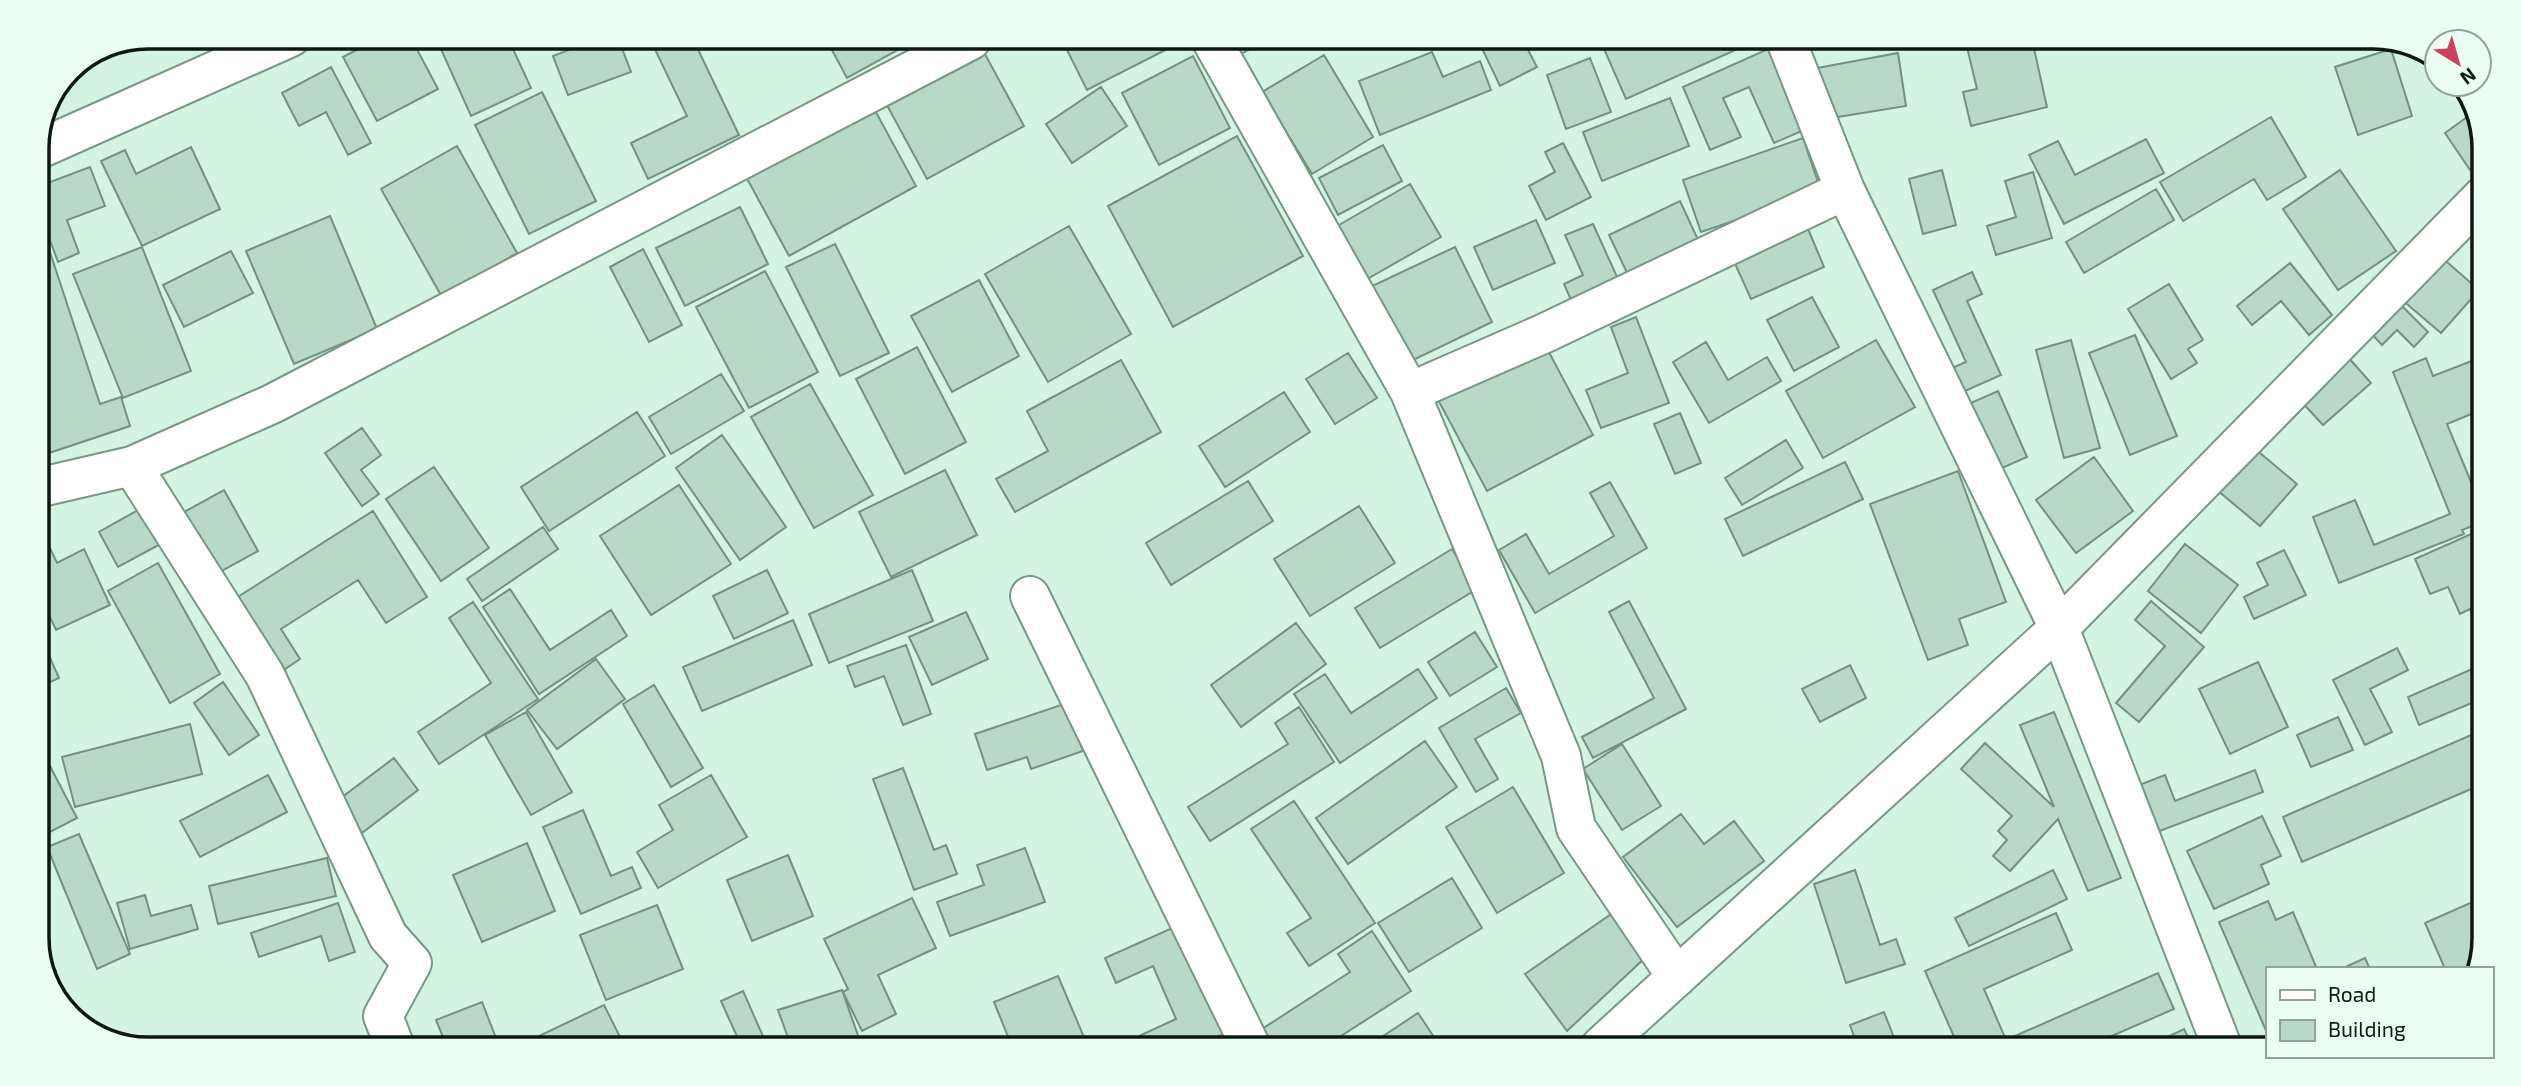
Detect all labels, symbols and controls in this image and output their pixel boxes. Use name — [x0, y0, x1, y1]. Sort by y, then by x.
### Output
north arrow — [2423, 28, 2493, 98]
text: N — [2456, 64, 2481, 90]
legend — [2266, 967, 2493, 1058]
text: Road — [2328, 981, 2376, 1006]
text: Building — [2328, 1016, 2406, 1041]

